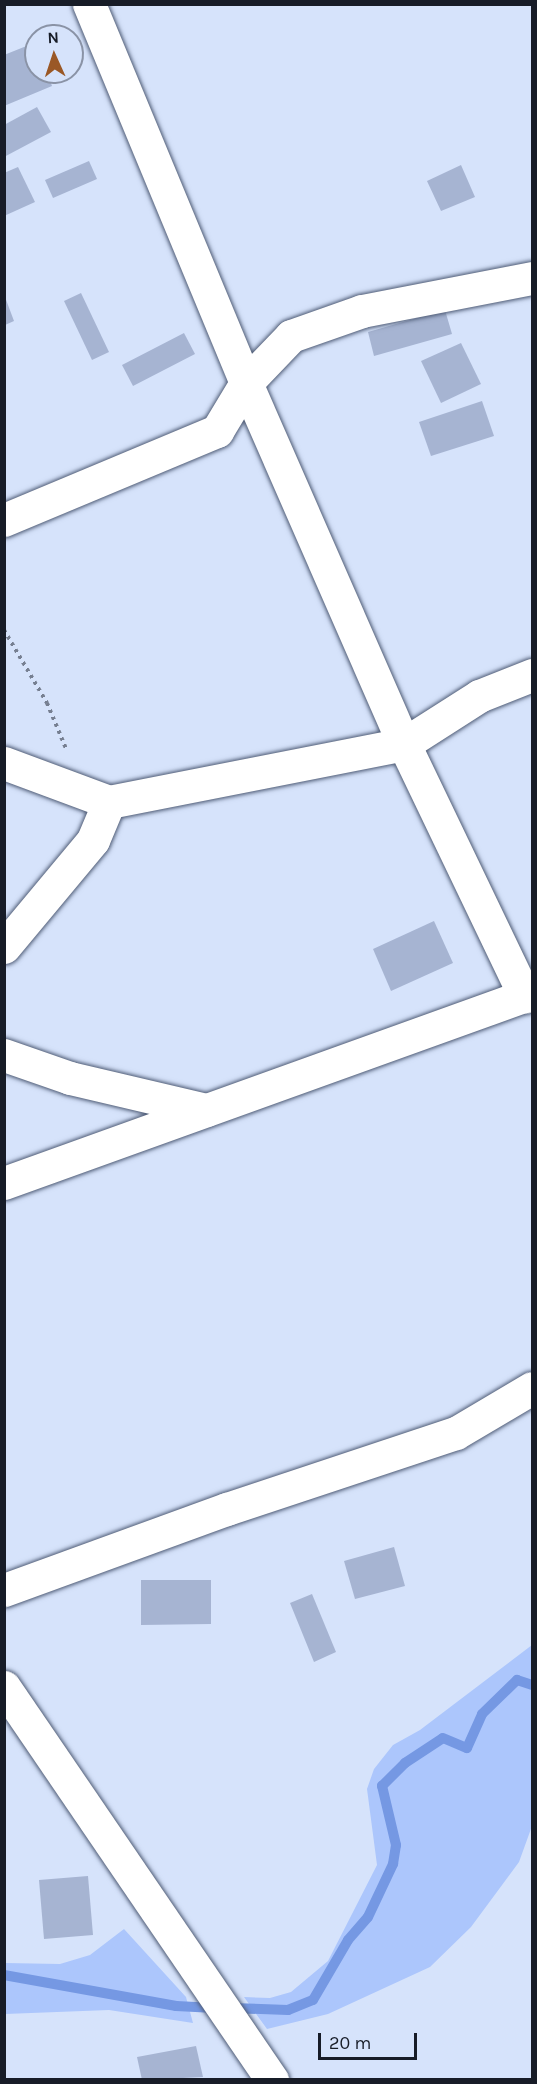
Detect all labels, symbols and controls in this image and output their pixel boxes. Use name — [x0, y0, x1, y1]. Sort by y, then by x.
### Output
north arrow — [24, 24, 84, 84]
text: N — [47, 28, 59, 47]
scale bar — [321, 2021, 420, 2059]
text: 20 m — [329, 2032, 371, 2054]

